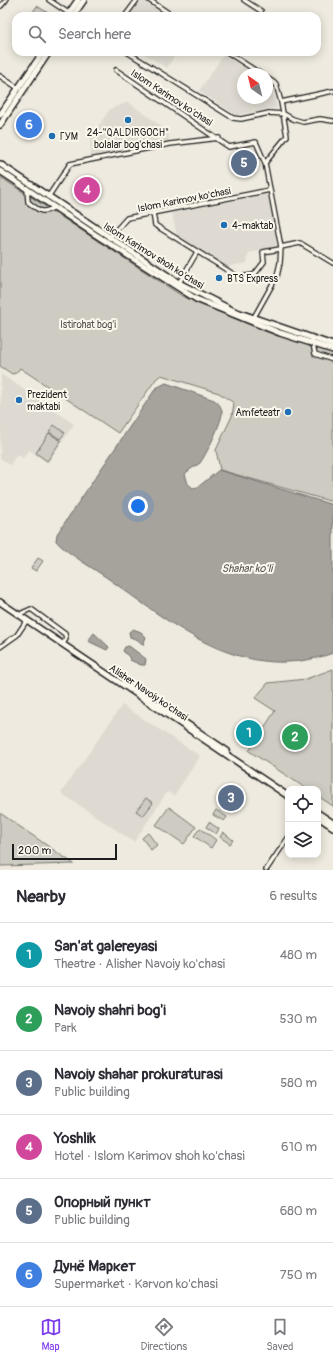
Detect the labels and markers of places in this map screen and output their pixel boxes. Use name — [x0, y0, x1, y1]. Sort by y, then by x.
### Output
pin: 6 — [16, 110, 42, 140]
marker: 24-"QALDIRGOCH" bolalar bog'chasi — [123, 115, 133, 125]
place label: 24-"QALDIRGOCH" bolalar bog'chasi — [87, 127, 169, 151]
marker: ГУМ — [47, 131, 57, 141]
place label: ГУМ — [60, 131, 78, 143]
pin: 5 — [231, 148, 257, 178]
pin: 4 — [74, 175, 100, 205]
marker: 4-maktab — [219, 220, 229, 230]
place label: 4-maktab — [232, 220, 273, 232]
marker: BTS Express — [214, 273, 224, 283]
place label: BTS Express — [227, 273, 278, 285]
place label: Prezident maktabi — [27, 389, 68, 413]
marker: Prezident maktabi — [14, 395, 24, 405]
place label: Amfeteatr — [236, 407, 280, 419]
marker: Amfeteatr — [283, 407, 293, 417]
pin: 1 — [236, 718, 262, 748]
pin: 2 — [282, 722, 308, 752]
pin: 3 — [218, 783, 244, 813]

